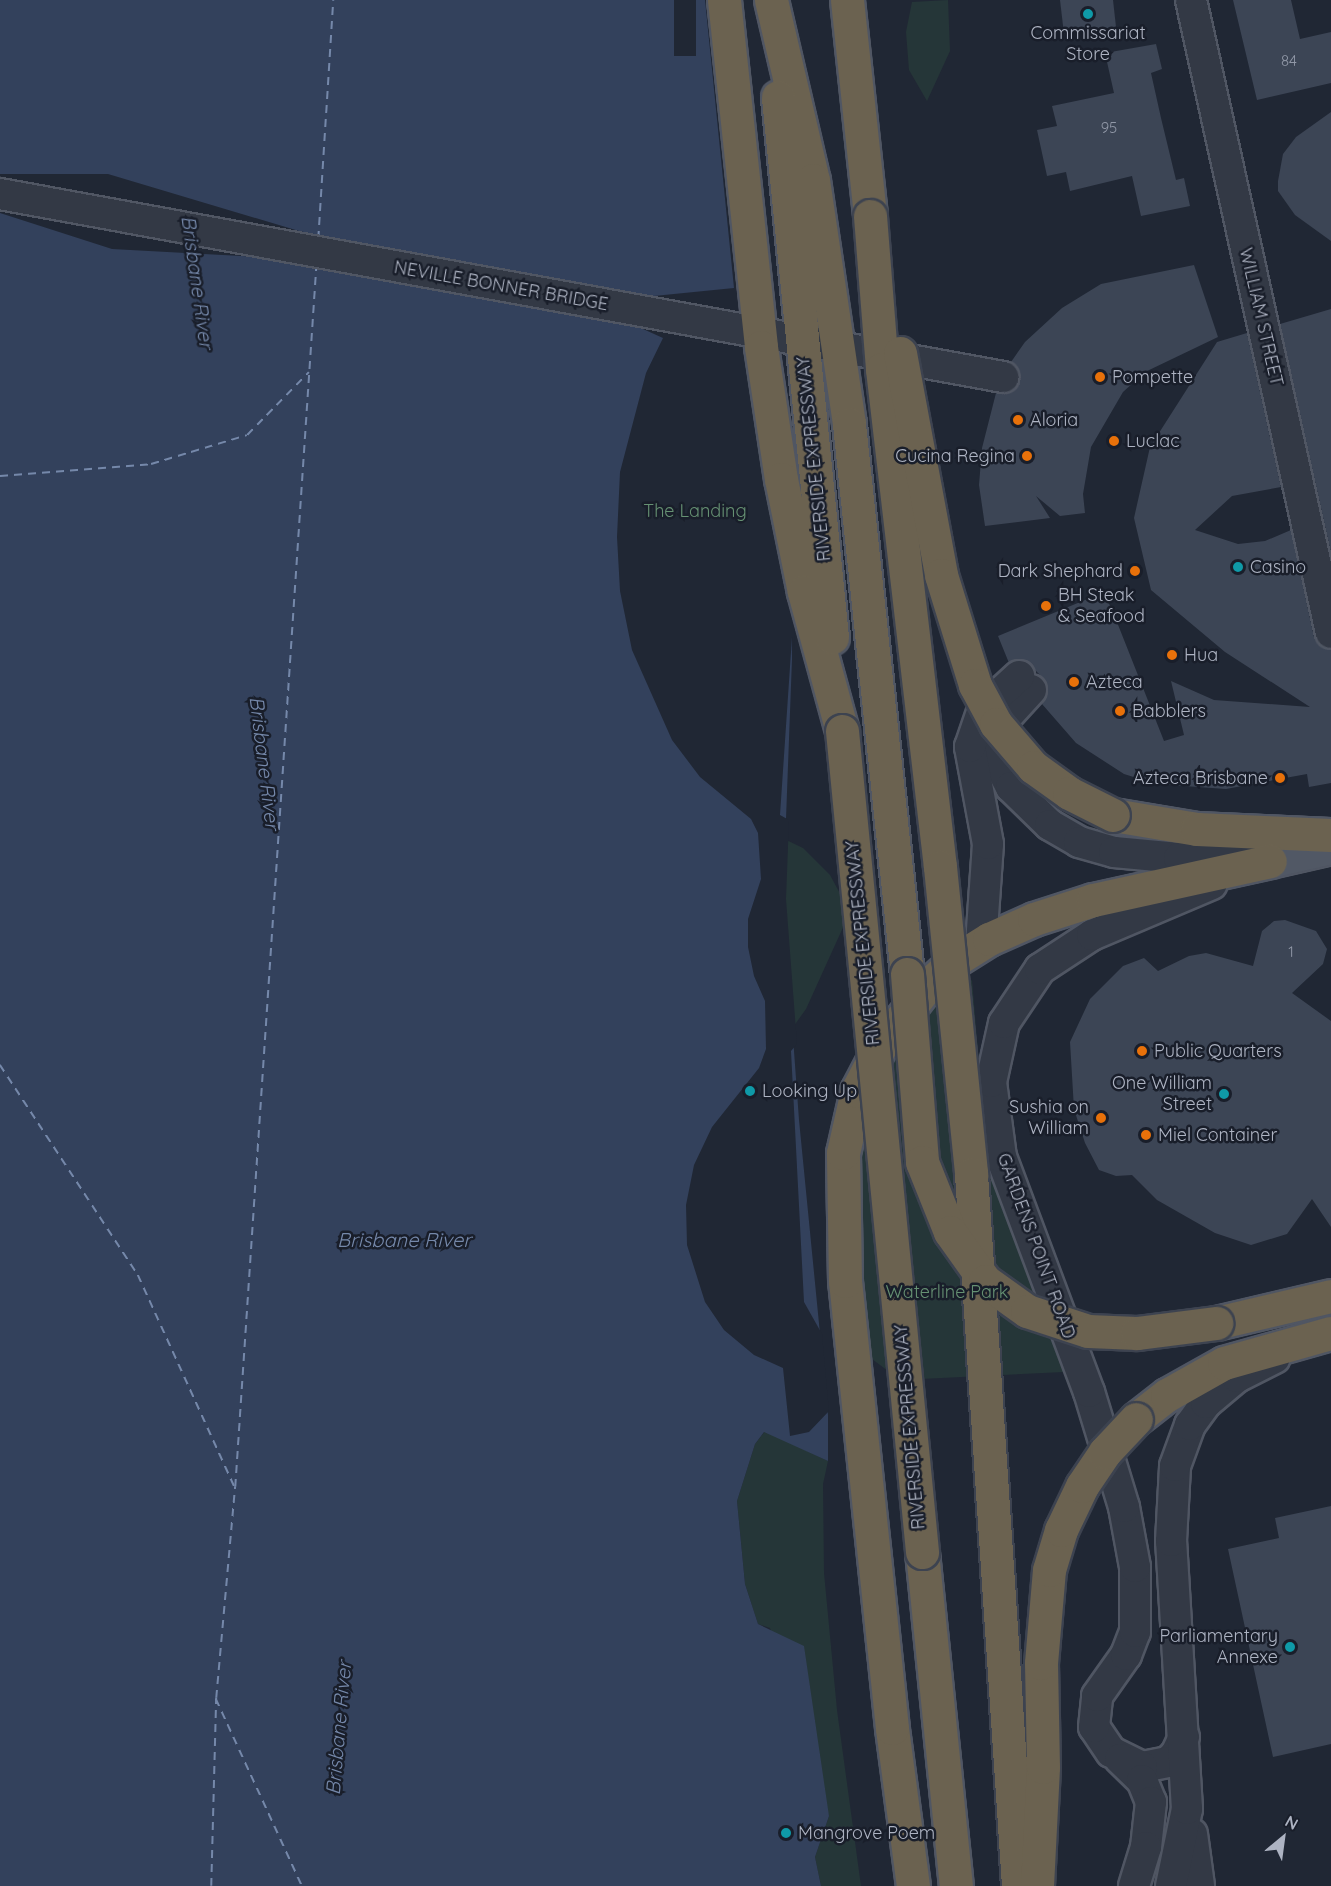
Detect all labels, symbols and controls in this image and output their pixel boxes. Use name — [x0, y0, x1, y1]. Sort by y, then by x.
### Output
marker: Commissariat Store — [1081, 7, 1095, 21]
place label: Commissariat Store — [1030, 23, 1146, 66]
house number: 84 — [1281, 52, 1297, 70]
house number: 95 — [1101, 119, 1117, 137]
water label: Brisbane River — [177, 214, 219, 350]
street label: WILLIAM STREET — [1235, 246, 1287, 388]
street label: NEVILLE BONNER BRIDGE — [392, 257, 610, 315]
street label: RIVERSIDE EXPRESSWAY — [793, 356, 835, 562]
place label: Pompette — [1112, 366, 1193, 388]
marker: Pompette — [1093, 370, 1107, 384]
place label: Aloria — [1030, 409, 1078, 431]
marker: Aloria — [1011, 413, 1025, 427]
place label: Luclac — [1126, 430, 1180, 452]
marker: Luclac — [1107, 434, 1121, 448]
place label: Cucina Regina — [895, 445, 1015, 467]
marker: Cucina Regina — [1020, 449, 1034, 463]
park label: The Landing — [643, 500, 747, 522]
place label: Casino — [1250, 556, 1306, 578]
place label: Dark Shephard — [998, 560, 1123, 582]
marker: Casino — [1231, 560, 1245, 574]
marker: Dark Shephard — [1128, 564, 1142, 578]
place label: BH Steak & Seafood — [1058, 585, 1145, 628]
marker: BH Steak & Seafood — [1039, 599, 1053, 613]
place label: Hua — [1184, 644, 1218, 666]
marker: Hua — [1165, 648, 1179, 662]
place label: Azteca — [1086, 671, 1143, 693]
marker: Azteca — [1067, 675, 1081, 689]
water label: Brisbane River — [245, 695, 285, 831]
place label: Babblers — [1132, 700, 1206, 722]
marker: Babblers — [1113, 704, 1127, 718]
place label: Azteca Brisbane — [1133, 767, 1268, 789]
marker: Azteca Brisbane — [1273, 771, 1287, 785]
street label: RIVERSIDE EXPRESSWAY — [842, 840, 884, 1046]
house number: 1 — [1288, 943, 1294, 961]
place label: Public Quarters — [1154, 1040, 1282, 1062]
marker: Public Quarters — [1135, 1044, 1149, 1058]
place label: One William Street — [1112, 1073, 1212, 1116]
place label: Looking Up — [762, 1080, 857, 1102]
marker: Looking Up — [743, 1084, 757, 1098]
marker: One William Street — [1217, 1087, 1231, 1101]
place label: Sushia on William — [1009, 1097, 1089, 1140]
marker: Sushia on William — [1094, 1111, 1108, 1125]
place label: Miel Container — [1158, 1124, 1277, 1146]
marker: Miel Container — [1139, 1128, 1153, 1142]
street label: GARDENS POINT ROAD — [992, 1150, 1080, 1342]
water label: Brisbane River — [337, 1227, 471, 1251]
park label: Waterline Park — [886, 1281, 1008, 1303]
street label: RIVERSIDE EXPRESSWAY — [890, 1324, 930, 1530]
place label: Parliamentary Annexe — [1159, 1626, 1278, 1668]
marker: Parliamentary Annexe — [1283, 1640, 1297, 1654]
water label: Brisbane River — [320, 1660, 356, 1796]
north arrow — [1253, 1808, 1313, 1868]
text: N — [1282, 1811, 1302, 1834]
place label: Mangrove Poem — [798, 1822, 935, 1844]
marker: Mangrove Poem — [779, 1826, 793, 1840]

